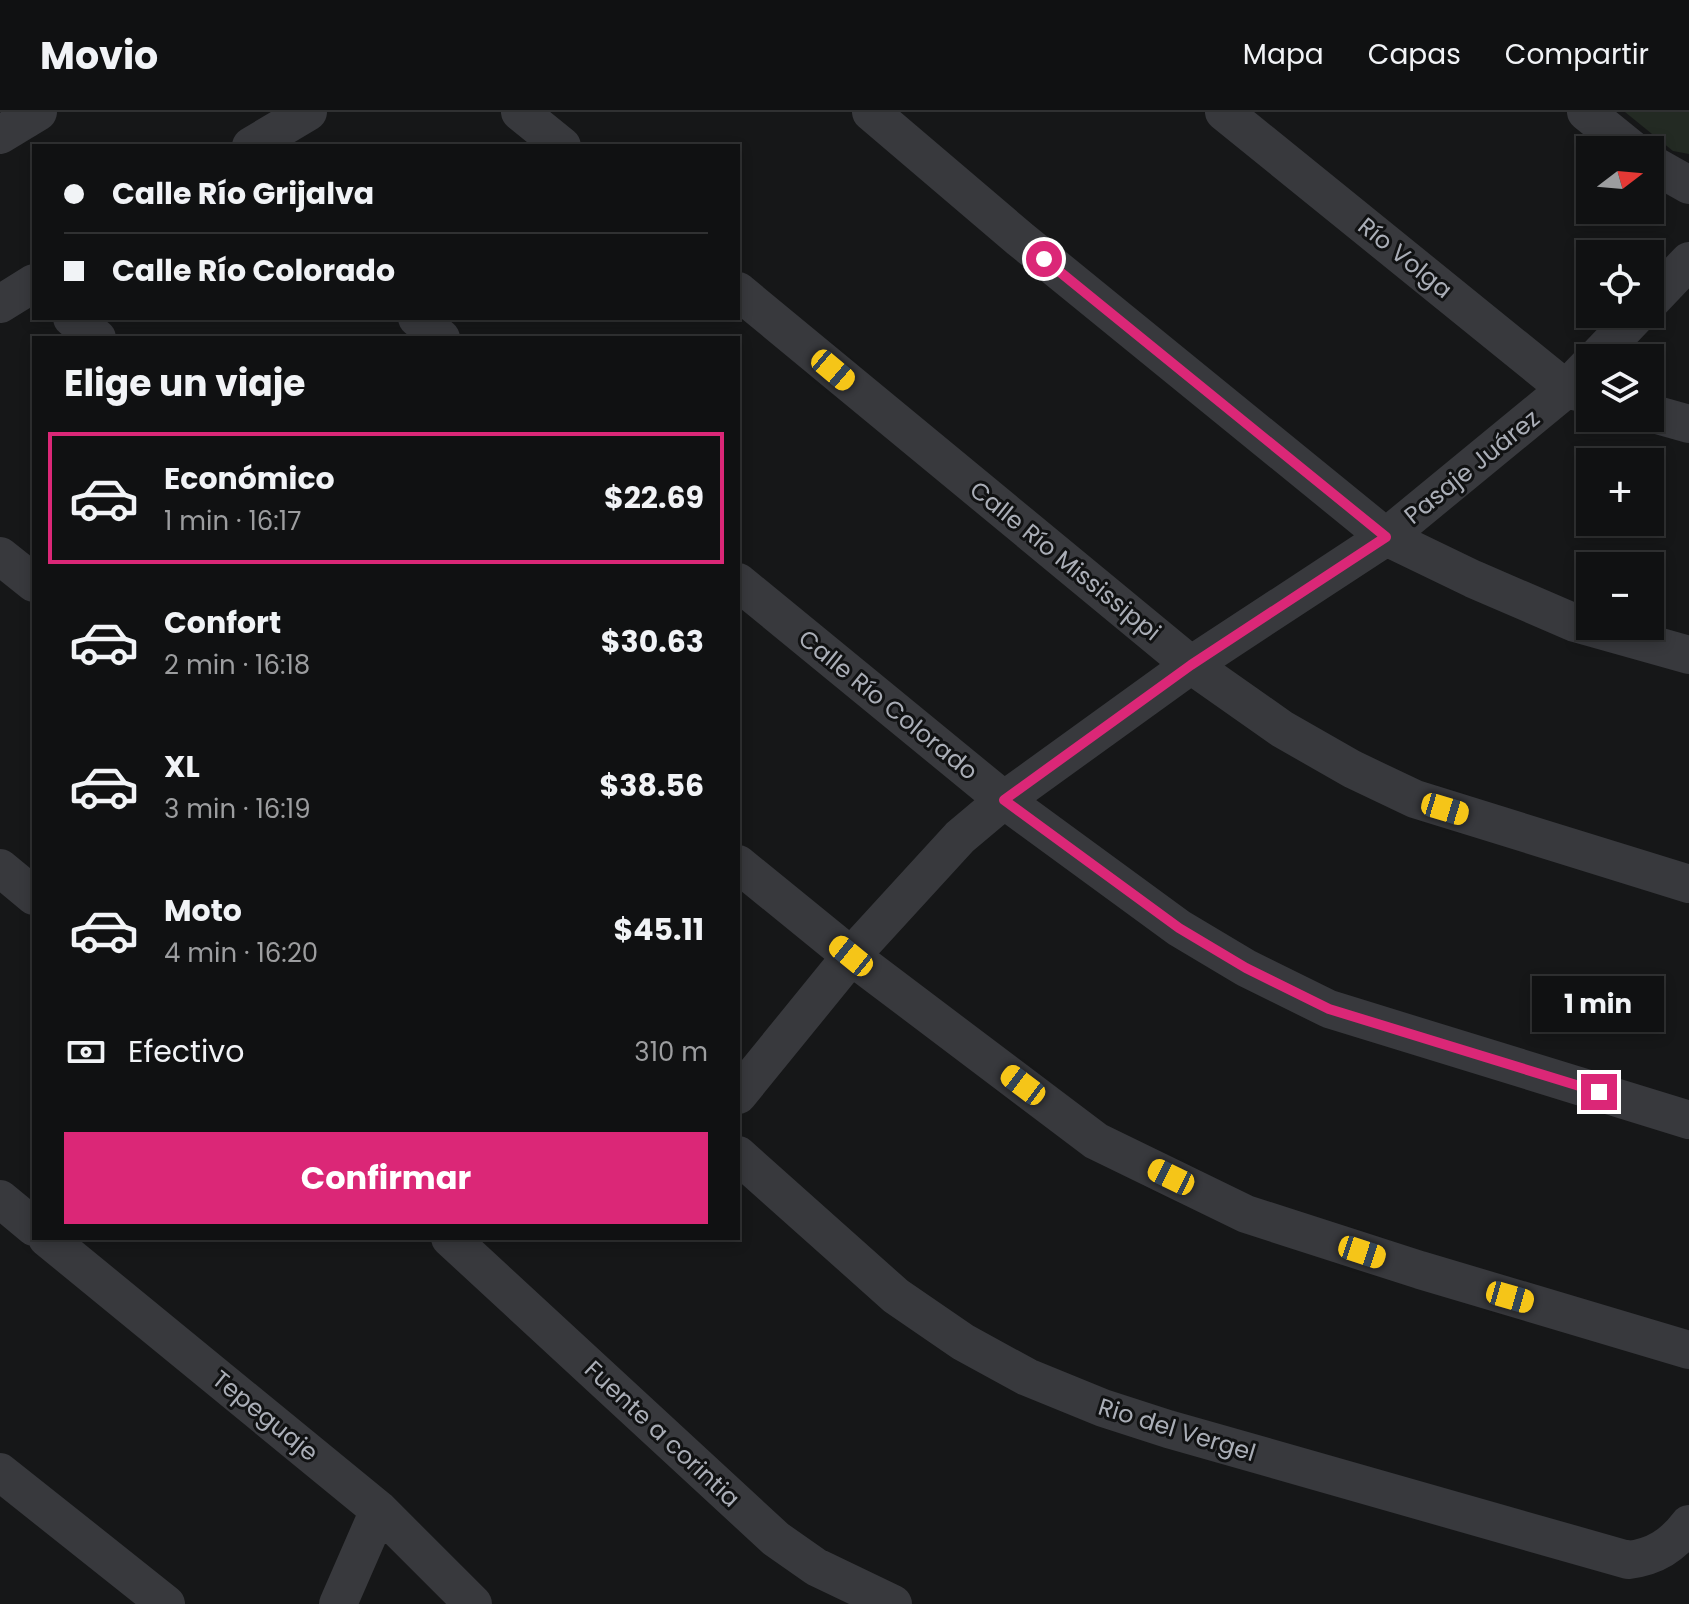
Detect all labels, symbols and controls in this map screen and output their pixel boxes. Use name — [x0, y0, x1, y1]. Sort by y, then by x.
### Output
text: Movio — [40, 29, 158, 82]
text: Mapa — [1243, 35, 1324, 74]
text: Capas — [1368, 35, 1461, 74]
text: Compartir — [1505, 35, 1649, 74]
north arrow — [1576, 136, 1664, 224]
map controls — [1576, 136, 1664, 640]
text: Calle Río Grijalva — [112, 172, 374, 215]
street label: Río Volga — [1351, 209, 1459, 306]
button: locate — [1576, 240, 1664, 328]
route start — [1026, 241, 1062, 277]
text: Calle Río Colorado — [112, 249, 395, 292]
button: layers — [1576, 344, 1664, 432]
car — [807, 345, 859, 395]
text: Elige un viaje — [64, 358, 306, 409]
street label: Pasaje Juárez — [1397, 402, 1546, 531]
button: + — [1576, 448, 1664, 536]
text: Económico — [164, 457, 335, 500]
icon: car — [68, 462, 140, 534]
street label: Calle Río Mississippi — [963, 473, 1168, 648]
text: $22.69 — [604, 476, 704, 519]
text: 1 min · 16:17 — [164, 503, 301, 539]
button: − — [1576, 552, 1664, 640]
text: Confort — [164, 601, 281, 644]
icon: car — [68, 606, 140, 678]
text: $30.63 — [601, 620, 704, 663]
street label: Calle Río Colorado — [792, 622, 985, 787]
text: 2 min · 16:18 — [164, 647, 310, 683]
text: XL — [164, 745, 200, 788]
icon: car — [68, 750, 140, 822]
text: $38.56 — [600, 764, 704, 807]
text: 3 min · 16:19 — [164, 791, 311, 827]
car — [1419, 791, 1471, 827]
text: Moto — [164, 889, 242, 932]
icon: car — [68, 894, 140, 966]
text: $45.11 — [613, 908, 704, 951]
car — [825, 932, 877, 980]
text: 4 min · 16:20 — [164, 935, 318, 971]
callout: 1 min — [1533, 976, 1665, 1032]
text: 1 min — [1564, 986, 1632, 1022]
icon: cash — [64, 1030, 108, 1074]
text: Efectivo — [128, 1030, 244, 1073]
text: 310 m — [634, 1034, 708, 1070]
car — [997, 1061, 1049, 1109]
route end — [1581, 1074, 1617, 1110]
button: Confirmar — [64, 1132, 708, 1224]
car — [1144, 1156, 1198, 1198]
car — [1335, 1233, 1389, 1271]
car — [1484, 1279, 1536, 1315]
street label: Fuente a corintia — [577, 1353, 747, 1514]
street label: Tepeguaje — [205, 1363, 325, 1469]
street label: Rio del Vergel — [1095, 1390, 1260, 1469]

